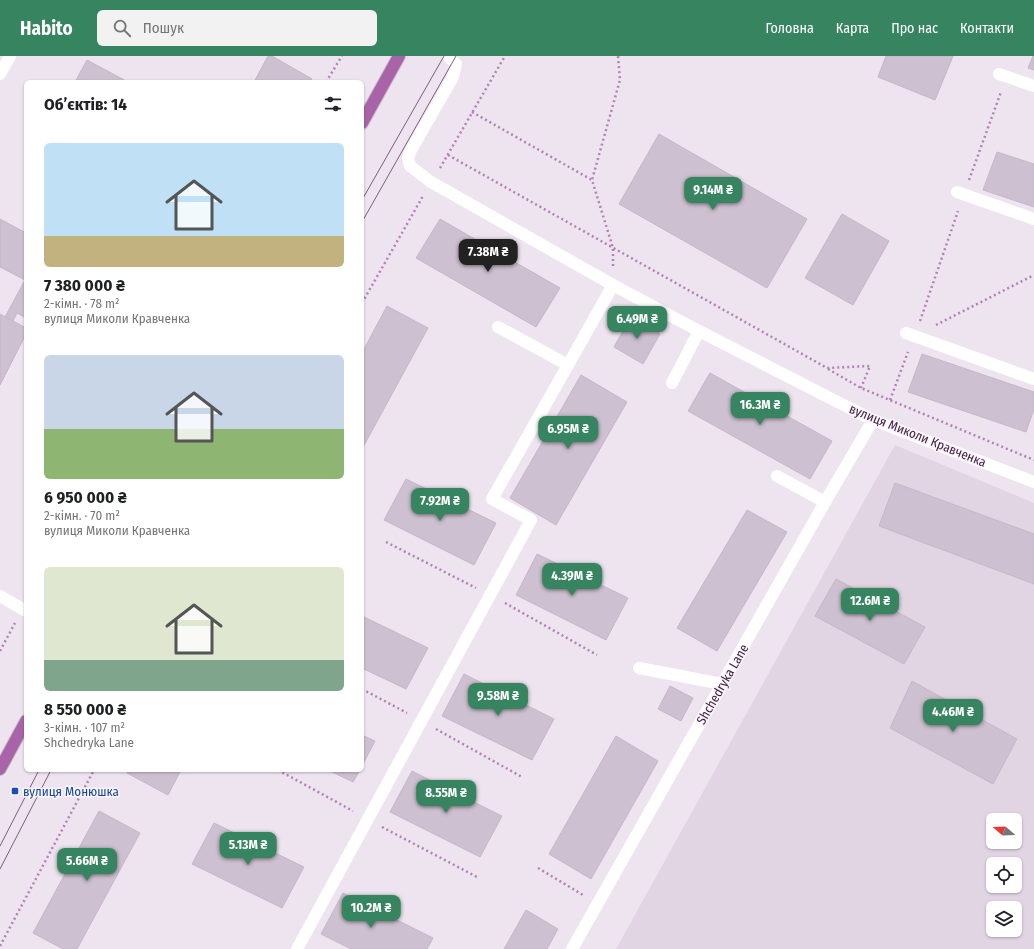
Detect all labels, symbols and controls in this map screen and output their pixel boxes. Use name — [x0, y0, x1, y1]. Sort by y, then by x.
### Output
search box — [97, 10, 377, 46]
text: Habito — [20, 17, 73, 40]
icon: search — [111, 17, 133, 39]
text: Пошук — [143, 19, 184, 37]
text: Головна — [766, 20, 814, 37]
text: Карта — [836, 20, 869, 37]
text: Про нас — [891, 20, 938, 37]
text: Контакти — [960, 20, 1014, 37]
icon: filters — [322, 93, 344, 115]
text: Об’єктів: 14 — [44, 94, 127, 115]
icon: home — [158, 169, 230, 241]
pin: 9.14M ₴ — [676, 177, 750, 211]
text: 9.14M ₴ — [693, 182, 733, 197]
pin: 7.38M ₴ — [451, 239, 525, 273]
text: 7.38M ₴ — [468, 244, 508, 259]
text: 7 380 000 ₴ — [44, 275, 125, 296]
text: 2-кімн. · 78 m² — [44, 296, 120, 311]
pin: 6.49M ₴ — [600, 306, 674, 340]
text: вулиця Миколи Кравченка — [44, 311, 190, 326]
text: 6.49M ₴ — [616, 311, 658, 326]
icon: home — [158, 381, 230, 453]
pin: 16.3M ₴ — [723, 392, 797, 426]
text: 16.3M ₴ — [740, 397, 780, 412]
street label: вулиця Миколи Кравченка — [847, 401, 988, 470]
pin: 6.95M ₴ — [531, 416, 605, 450]
text: 6.95M ₴ — [547, 421, 589, 436]
text: 6 950 000 ₴ — [44, 487, 127, 508]
pin: 7.92M ₴ — [403, 488, 477, 522]
text: 7.92M ₴ — [420, 493, 460, 508]
text: 2-кімн. · 70 m² — [44, 508, 120, 523]
text: вулиця Миколи Кравченка — [44, 523, 190, 538]
pin: 4.39M ₴ — [535, 563, 609, 597]
text: 4.39M ₴ — [551, 568, 593, 583]
pin: 12.6M ₴ — [833, 588, 907, 622]
icon: home — [158, 593, 230, 665]
text: 12.6M ₴ — [850, 593, 890, 608]
street label: Shchedryka Lane — [693, 642, 751, 727]
pin: 9.58M ₴ — [461, 683, 535, 717]
text: 9.58M ₴ — [477, 688, 519, 703]
text: 8 550 000 ₴ — [44, 699, 126, 720]
pin: 4.46M ₴ — [916, 699, 990, 733]
text: 4.46M ₴ — [932, 704, 974, 719]
text: 3-кімн. · 107 m² — [44, 720, 125, 735]
text: Shchedryka Lane — [44, 735, 134, 750]
pin: 8.55M ₴ — [409, 780, 483, 814]
place label: вулиця Монюшка — [23, 784, 119, 799]
text: 8.55M ₴ — [425, 785, 467, 800]
marker: вулиця Монюшка — [10, 786, 20, 796]
north arrow — [986, 813, 1022, 849]
map controls — [986, 813, 1022, 937]
pin: 5.13M ₴ — [211, 832, 285, 866]
text: 5.13M ₴ — [229, 837, 267, 852]
pin: 5.66M ₴ — [50, 848, 124, 882]
text: 5.66M ₴ — [66, 853, 108, 868]
button: locate — [986, 857, 1022, 893]
pin: 10.2M ₴ — [334, 895, 408, 929]
text: 10.2M ₴ — [351, 900, 391, 915]
button: layers — [986, 901, 1022, 937]

